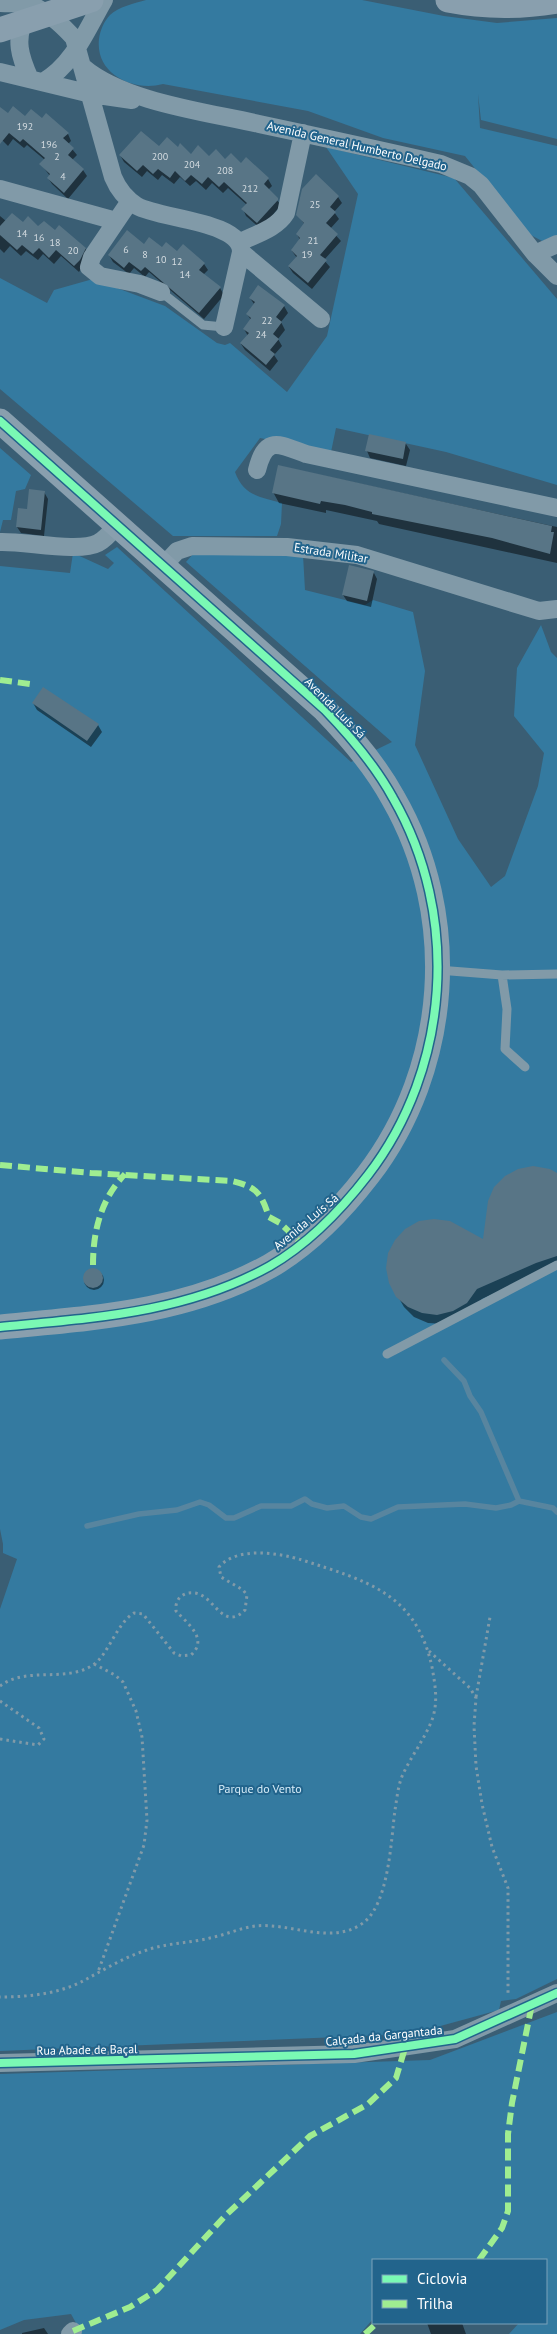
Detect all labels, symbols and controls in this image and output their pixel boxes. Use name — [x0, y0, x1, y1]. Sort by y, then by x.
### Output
street label: Avenida General Humberto Delgado — [266, 117, 449, 174]
house number: 192 — [17, 120, 33, 133]
house number: 196 — [41, 138, 57, 151]
house number: 2 — [54, 150, 60, 163]
house number: 200 — [152, 150, 169, 163]
house number: 204 — [184, 158, 201, 171]
house number: 208 — [217, 164, 233, 177]
house number: 4 — [60, 170, 66, 183]
house number: 212 — [242, 182, 258, 195]
house number: 25 — [310, 198, 320, 211]
house number: 14 — [17, 227, 28, 240]
house number: 16 — [34, 231, 44, 244]
house number: 21 — [308, 234, 318, 247]
house number: 18 — [50, 236, 60, 249]
house number: 6 — [123, 243, 129, 256]
house number: 20 — [68, 244, 79, 257]
house number: 8 — [142, 248, 148, 261]
house number: 19 — [302, 248, 312, 261]
house number: 10 — [156, 253, 167, 266]
house number: 12 — [172, 255, 182, 268]
house number: 14 — [180, 268, 191, 281]
house number: 22 — [262, 314, 272, 327]
house number: 24 — [256, 328, 267, 341]
street label: Estrada Militar — [293, 539, 369, 566]
street label: Avenida Luís Sá — [302, 674, 369, 741]
street label: Avenida Luís Sá — [270, 1190, 341, 1253]
park label: Parque do Vento — [218, 1781, 302, 1796]
street label: Calçada da Gargantada — [325, 2022, 443, 2049]
street label: Rua Abade de Baçal — [36, 2041, 138, 2058]
legend — [372, 2259, 547, 2324]
text: Ciclovia — [417, 2269, 467, 2288]
text: Trilha — [417, 2294, 453, 2313]

